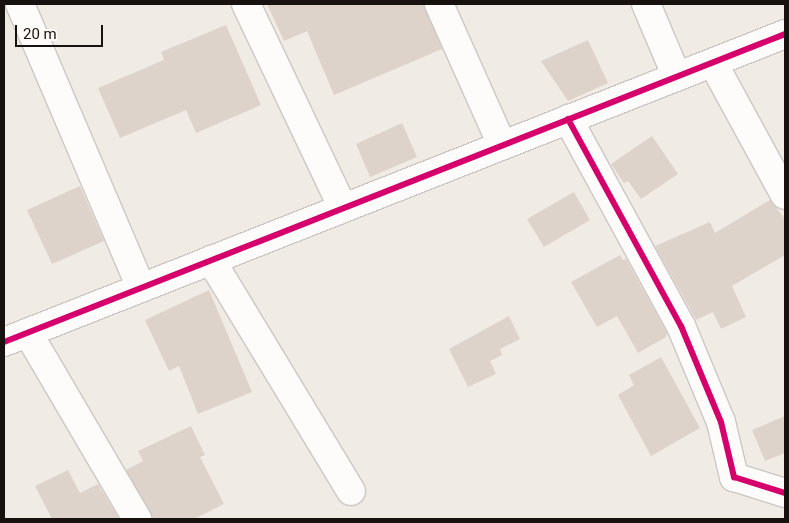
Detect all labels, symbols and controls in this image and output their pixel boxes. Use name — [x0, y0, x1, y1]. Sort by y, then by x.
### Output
scale bar — [18, 15, 105, 47]
text: 20 m — [23, 25, 57, 43]

